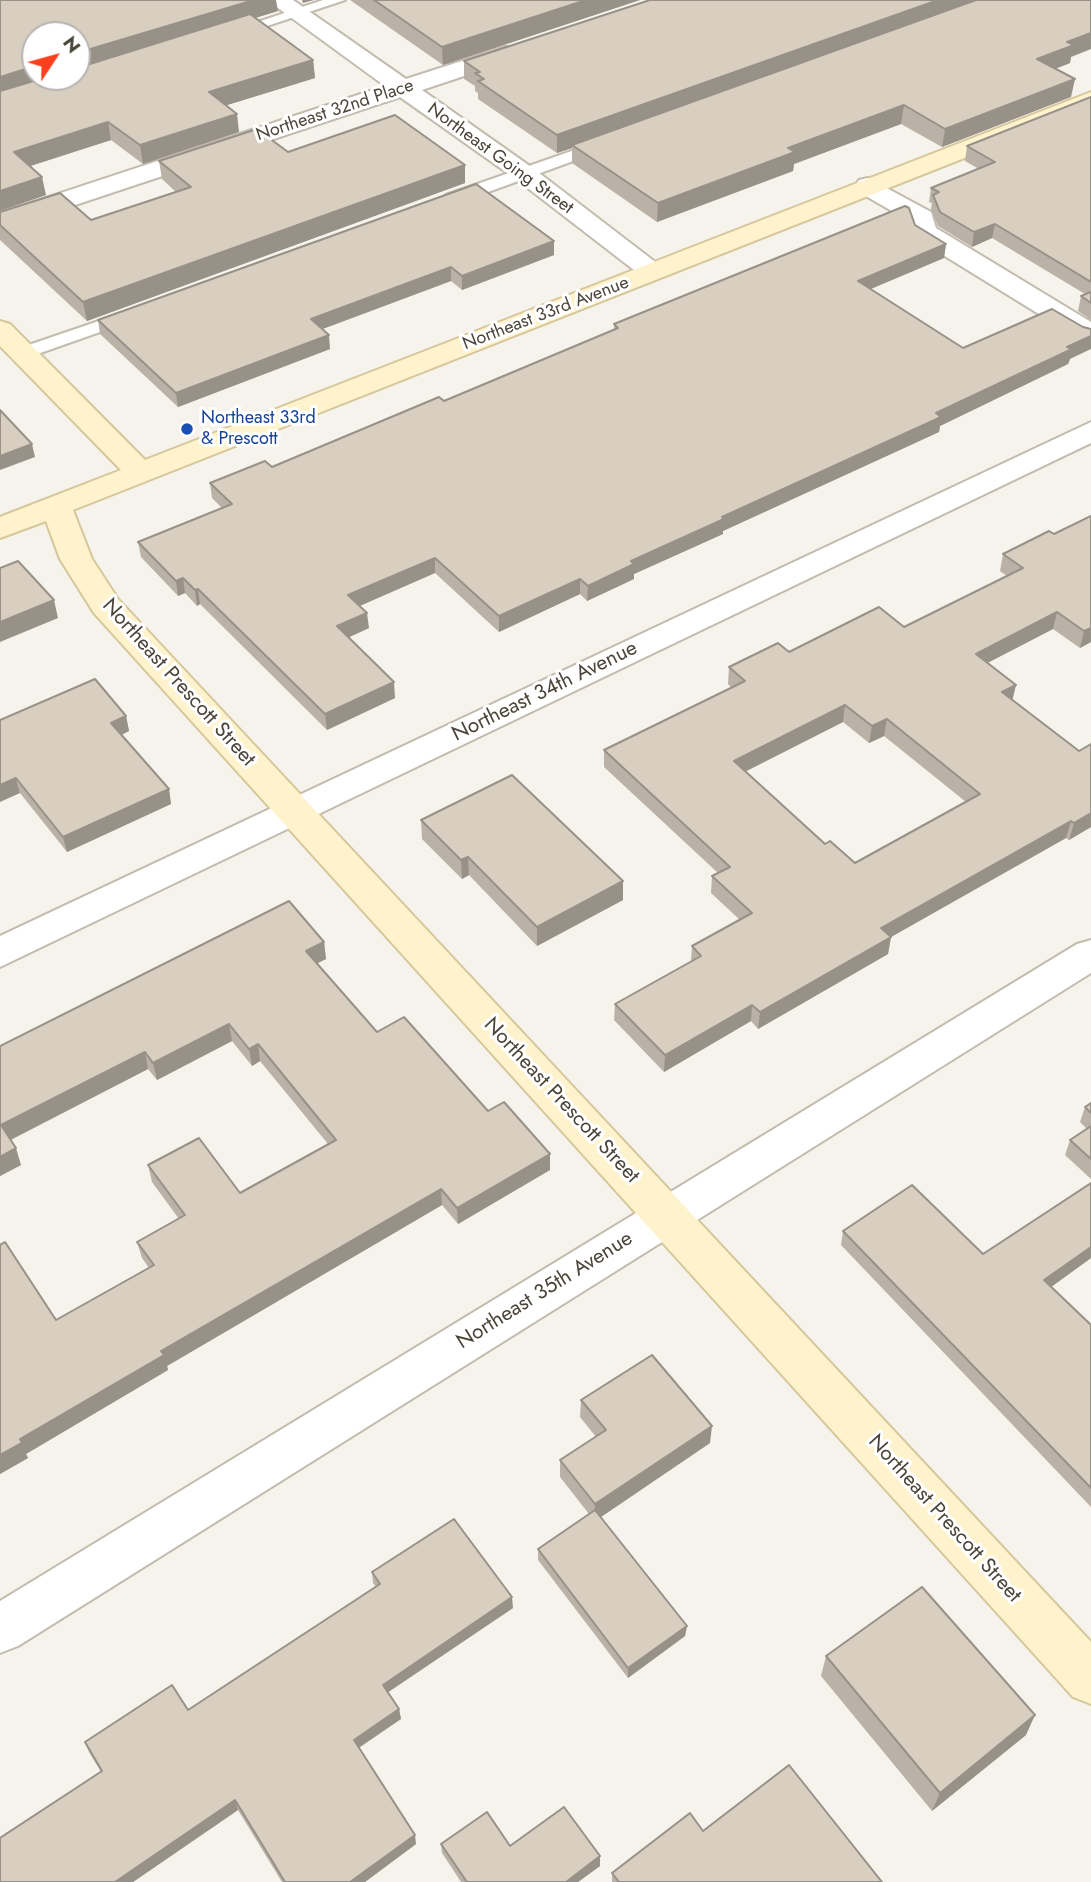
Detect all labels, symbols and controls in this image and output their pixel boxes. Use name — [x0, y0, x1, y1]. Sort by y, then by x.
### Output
north arrow — [21, 21, 91, 91]
text: N — [56, 30, 87, 59]
street label: Northeast 32nd Place — [254, 75, 416, 147]
street label: Northeast Going Street — [423, 99, 577, 219]
street label: Northeast 33rd Avenue — [460, 272, 632, 356]
place label: Northeast 33rd & Prescott — [201, 408, 316, 450]
marker: Northeast 33rd & Prescott — [179, 421, 195, 437]
street label: Northeast Prescott Street — [96, 594, 260, 772]
street label: Northeast 34th Avenue — [448, 636, 642, 748]
street label: Northeast Prescott Street — [478, 1013, 644, 1189]
street label: Northeast 35th Avenue — [452, 1227, 638, 1355]
street label: Northeast Prescott Street — [862, 1430, 1026, 1608]

